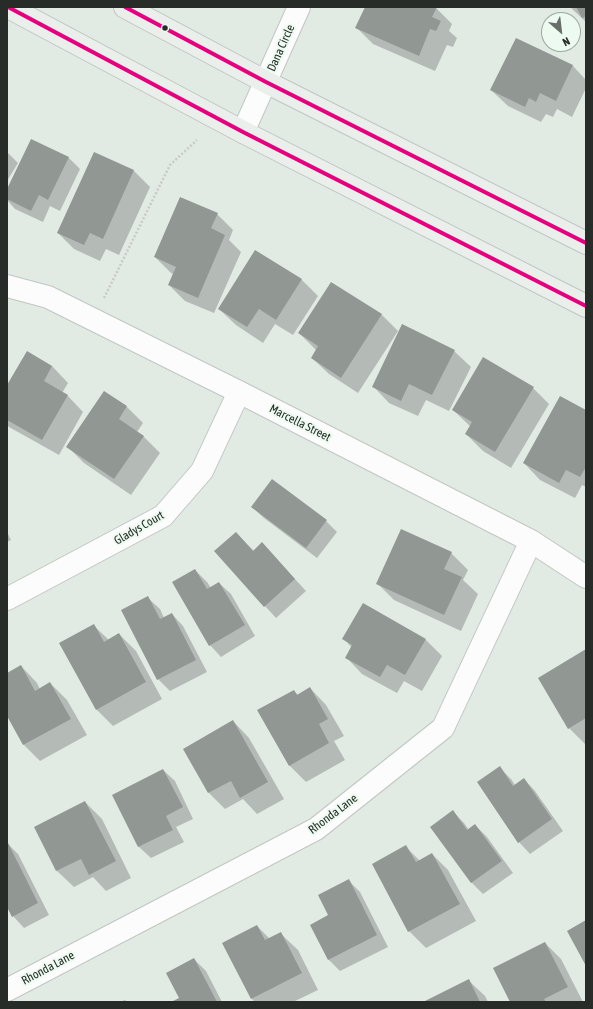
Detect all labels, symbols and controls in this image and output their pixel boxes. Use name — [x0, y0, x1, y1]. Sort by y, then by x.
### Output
north arrow — [541, 12, 581, 52]
street label: Dana Circle — [264, 22, 298, 74]
unlabelled marker — [160, 23, 170, 33]
text: N — [560, 35, 572, 49]
street label: Marcella Street — [267, 401, 333, 445]
street label: Gladys Court — [111, 508, 167, 548]
street label: Rhonda Lane — [306, 791, 360, 837]
street label: Rhonda Lane — [19, 948, 77, 988]

